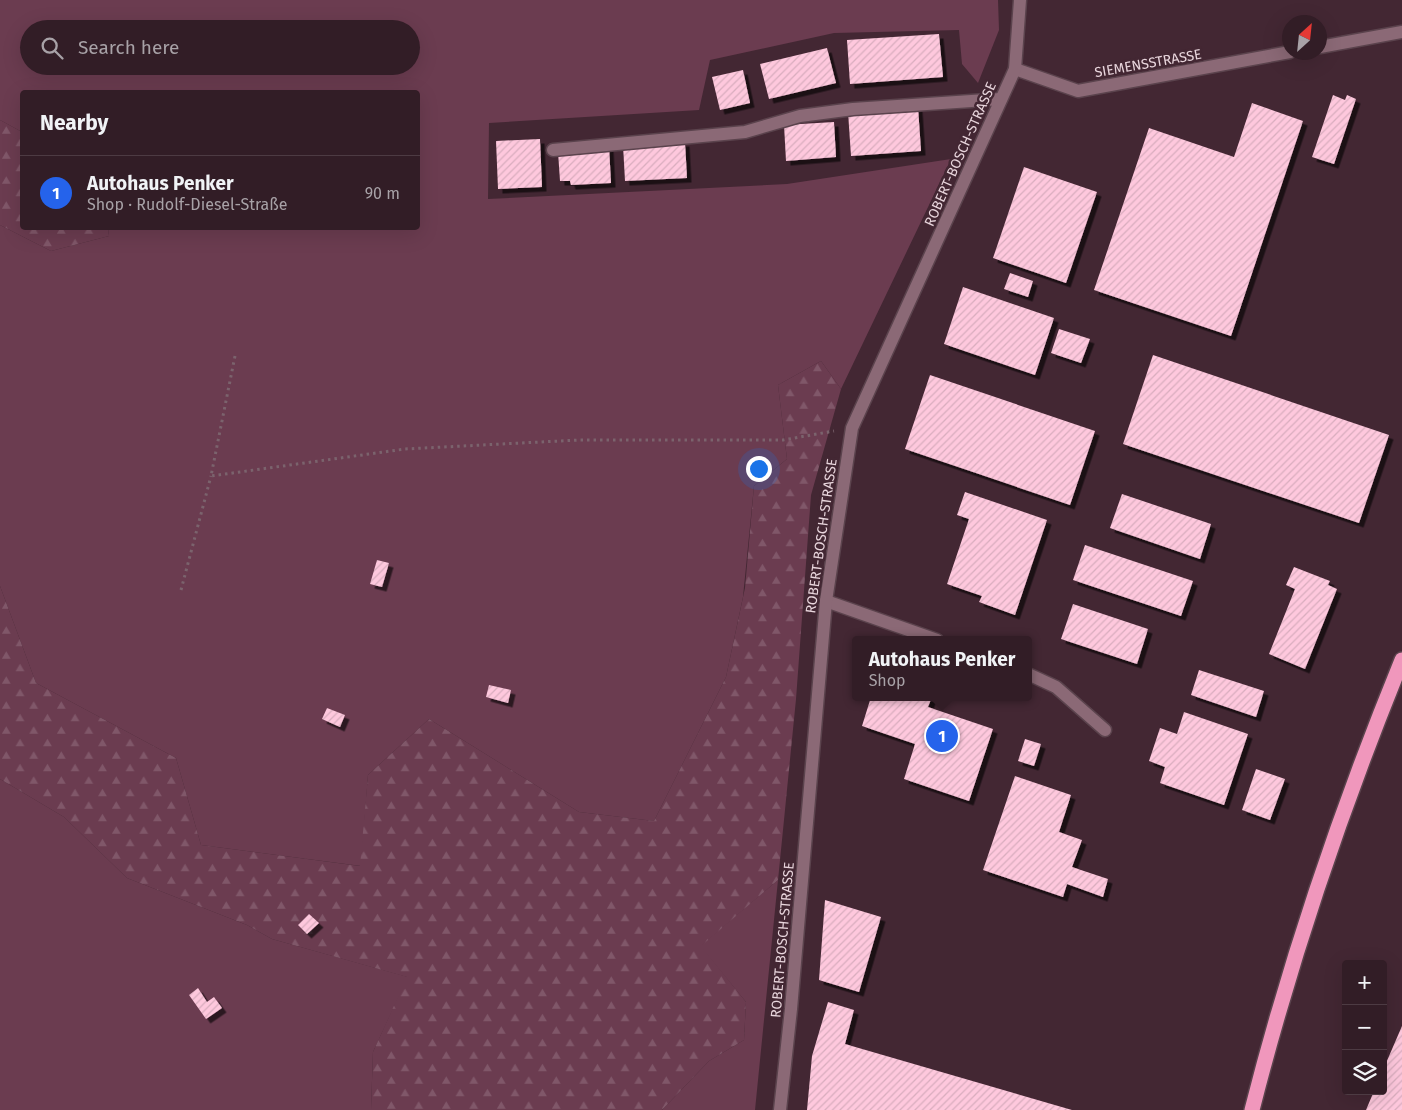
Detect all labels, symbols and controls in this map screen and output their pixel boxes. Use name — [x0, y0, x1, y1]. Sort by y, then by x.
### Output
north arrow — [1282, 15, 1327, 60]
search box — [20, 20, 420, 75]
icon: search — [38, 34, 66, 62]
text: Search here — [78, 36, 179, 59]
street label: SIEMENSSTRASSE — [1093, 46, 1203, 81]
street label: ROBERT-BOSCH-STRASSE — [921, 79, 1000, 229]
text: Nearby — [40, 110, 108, 136]
text: Autohaus Penker — [87, 172, 234, 195]
text: 1 — [52, 184, 60, 203]
text: 90 m — [365, 184, 400, 203]
text: Shop · Rudolf-Diesel-Straße — [87, 195, 287, 214]
your location — [746, 456, 772, 482]
street label: ROBERT-BOSCH-STRASSE — [802, 457, 841, 615]
popup — [852, 636, 1032, 701]
text: Autohaus Penker — [869, 648, 1015, 671]
text: Shop — [869, 671, 906, 690]
pin: 1 — [926, 717, 958, 755]
street label: ROBERT-BOSCH-STRASSE — [767, 861, 798, 1019]
map controls — [1342, 960, 1387, 1095]
button: + — [1342, 960, 1387, 1005]
button: − — [1342, 1005, 1387, 1050]
button: layers — [1342, 1050, 1387, 1095]

